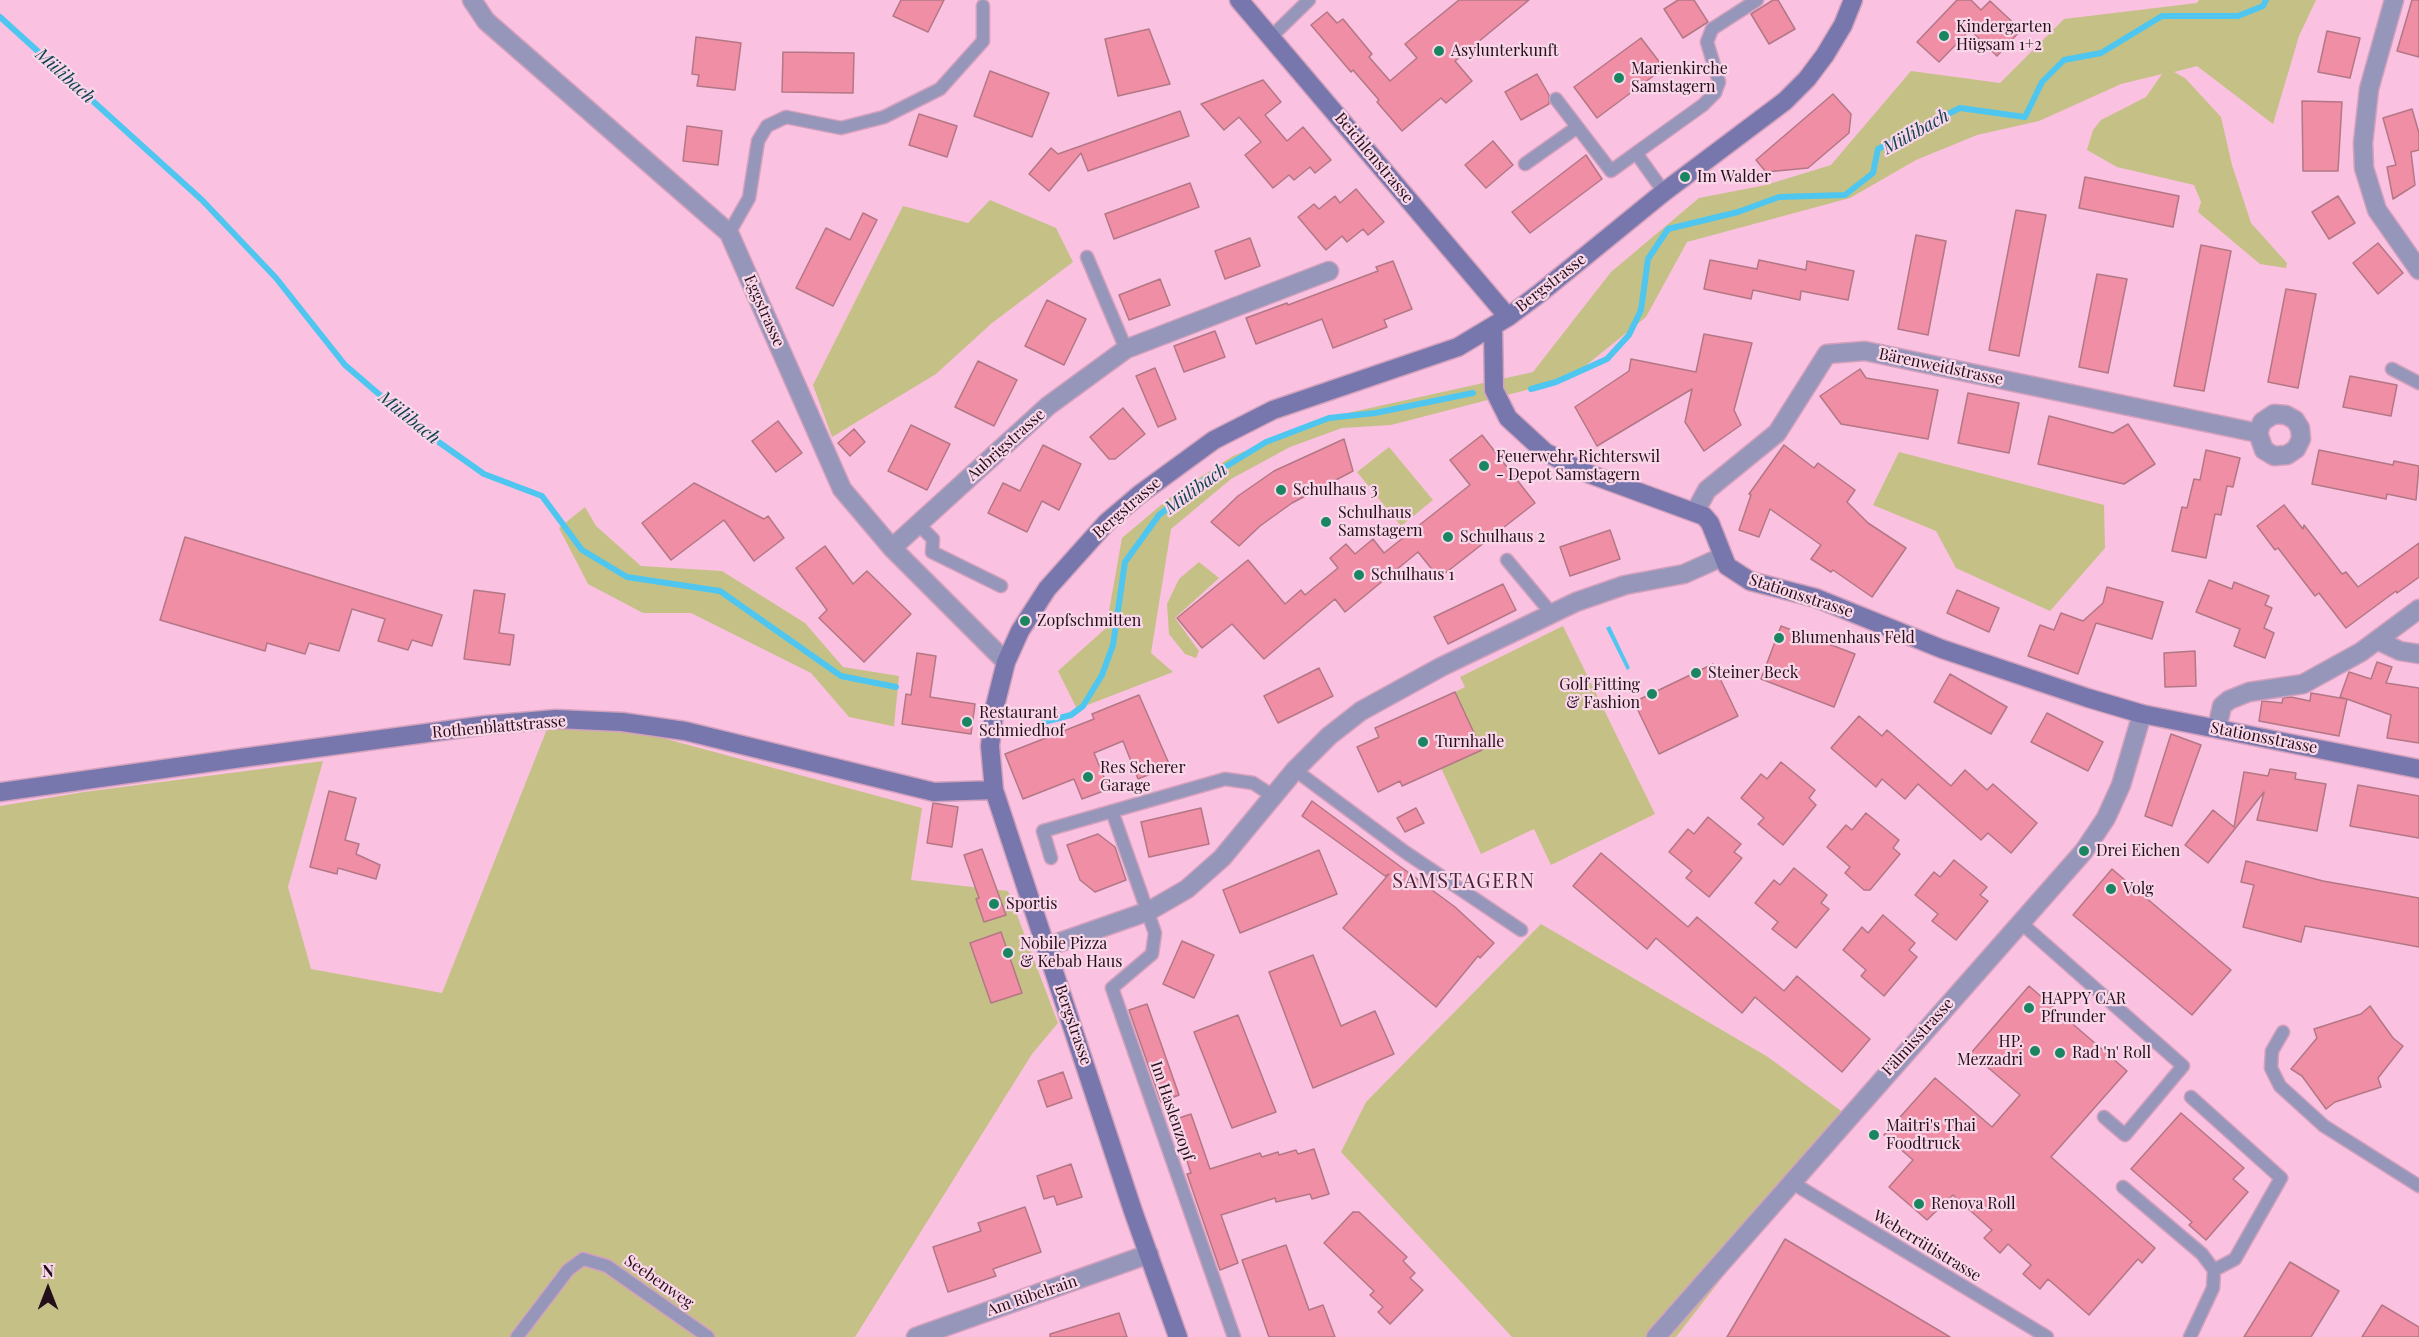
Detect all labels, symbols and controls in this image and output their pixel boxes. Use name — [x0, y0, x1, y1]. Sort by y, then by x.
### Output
place label: Kindergarten Hügsam 1+2 — [1956, 17, 2052, 55]
marker: Kindergarten Hügsam 1+2 — [1937, 29, 1951, 43]
place label: Asylunterkunft — [1451, 41, 1559, 61]
water label: Mülibach — [31, 44, 99, 108]
marker: Asylunterkunft — [1432, 44, 1446, 58]
place label: Marienkirche Samstagern — [1631, 59, 1728, 97]
marker: Marienkirche Samstagern — [1612, 71, 1626, 85]
water label: Mülibach — [1879, 105, 1953, 159]
street label: Beichlenstrasse — [1331, 109, 1417, 207]
place label: Im Walder — [1697, 167, 1771, 187]
marker: Im Walder — [1678, 170, 1692, 184]
street label: Bergstrasse — [1512, 250, 1590, 316]
street label: Eggstrasse — [740, 272, 788, 350]
street label: Bärenweidstrasse — [1877, 344, 2005, 390]
water label: Mülibach — [374, 387, 444, 449]
street label: Aubrigstrasse — [963, 405, 1049, 485]
place label: Feuerwehr Richterswil - Depot Samstagern — [1496, 447, 1660, 485]
water label: Mülibach — [1160, 459, 1232, 519]
marker: Feuerwehr Richterswil - Depot Samstagern — [1477, 459, 1491, 473]
street label: Bergstrasse — [1089, 473, 1165, 543]
place label: Schulhaus 3 — [1293, 480, 1378, 500]
marker: Schulhaus 3 — [1274, 483, 1288, 497]
place label: Schulhaus Samstagern — [1338, 503, 1423, 541]
marker: Schulhaus Samstagern — [1319, 515, 1333, 529]
place label: Schulhaus 2 — [1460, 527, 1545, 547]
marker: Schulhaus 2 — [1441, 530, 1455, 544]
place label: Schulhaus 1 — [1371, 565, 1454, 585]
marker: Schulhaus 1 — [1352, 568, 1366, 582]
street label: Stationsstrasse — [1746, 570, 1856, 622]
place label: Zopfschmitten — [1037, 611, 1141, 631]
marker: Zopfschmitten — [1018, 614, 1032, 628]
place label: Blumenhaus Feld — [1791, 628, 1915, 648]
marker: Blumenhaus Feld — [1772, 631, 1786, 645]
place label: Steiner Beck — [1708, 663, 1798, 683]
marker: Steiner Beck — [1689, 666, 1703, 680]
place label: Golf Fitting & Fashion — [1559, 675, 1640, 713]
marker: Golf Fitting & Fashion — [1645, 687, 1659, 701]
place label: Restaurant Schmiedhof — [979, 703, 1065, 741]
street label: Rothenblattstrasse — [431, 712, 567, 742]
marker: Restaurant Schmiedhof — [960, 715, 974, 729]
street label: Stationsstrasse — [2209, 718, 2319, 758]
place label: Turnhalle — [1435, 732, 1504, 752]
marker: Turnhalle — [1416, 735, 1430, 749]
place label: Res Scherer Garage — [1100, 758, 1186, 796]
marker: Res Scherer Garage — [1081, 770, 1095, 784]
place label: Drei Eichen — [2096, 841, 2180, 861]
marker: Drei Eichen — [2077, 844, 2091, 858]
district label: SAMSTAGERN — [1392, 870, 1536, 894]
place label: Volg — [2123, 879, 2154, 899]
marker: Volg — [2104, 882, 2118, 896]
place label: Sportis — [1006, 894, 1057, 914]
marker: Sportis — [987, 897, 1001, 911]
place label: Nobile Pizza & Kebab Haus — [1020, 934, 1122, 972]
marker: Nobile Pizza & Kebab Haus — [1001, 946, 1015, 960]
street label: Bergstrasse — [1050, 982, 1096, 1068]
place label: HAPPY CAR Pfrunder — [2041, 989, 2126, 1027]
street label: Fälmisstrasse — [1878, 994, 1958, 1080]
marker: HAPPY CAR Pfrunder — [2022, 1001, 2036, 1015]
place label: HP. Mezzadri — [1957, 1032, 2023, 1070]
place label: Rad 'n' Roll — [2072, 1043, 2151, 1063]
marker: HP. Mezzadri — [2028, 1044, 2042, 1058]
marker: Rad 'n' Roll — [2053, 1046, 2067, 1060]
street label: Im Haslenzopf — [1146, 1059, 1198, 1163]
place label: Maitri's Thai Foodtruck — [1886, 1116, 1976, 1154]
marker: Maitri's Thai Foodtruck — [1867, 1128, 1881, 1142]
place label: Renova Roll — [1931, 1194, 2015, 1214]
marker: Renova Roll — [1912, 1197, 1926, 1211]
street label: Weberrütistrasse — [1869, 1206, 1985, 1286]
street label: Seebenweg — [621, 1251, 697, 1313]
north arrow — [18, 1259, 78, 1319]
text: N — [42, 1260, 54, 1281]
street label: Am Ribelrain — [984, 1272, 1080, 1320]

